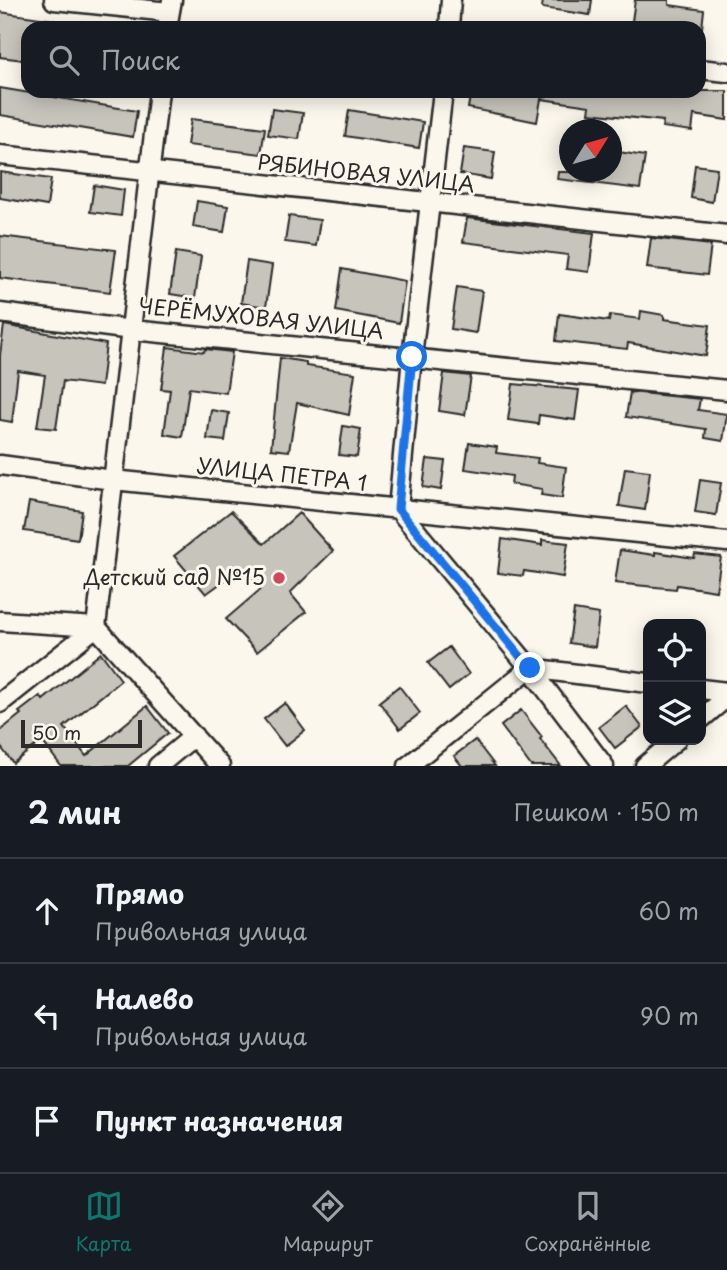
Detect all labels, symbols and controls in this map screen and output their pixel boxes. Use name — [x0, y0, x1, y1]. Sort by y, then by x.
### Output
search box — [21, 21, 706, 98]
text: Поиск — [101, 40, 180, 79]
icon: search — [45, 41, 83, 79]
north arrow — [559, 119, 622, 182]
street label: РЯБИНОВАЯ УЛИЦА — [256, 145, 476, 199]
street label: ЧЕРЁМУХОВАЯ УЛИЦА — [137, 288, 385, 346]
route start — [396, 341, 427, 372]
street label: УЛИЦА ПЕТРА 1 — [196, 448, 369, 498]
place label: Детский сад №15 — [83, 560, 265, 592]
marker: Детский сад №15 — [271, 570, 287, 586]
map controls — [643, 619, 706, 745]
button: locate — [643, 619, 706, 682]
route end — [514, 652, 545, 683]
button: layers — [643, 682, 706, 745]
scale bar — [21, 717, 142, 749]
text: 50 m — [32, 718, 81, 746]
text: 2 мин — [28, 789, 122, 834]
text: Пешком · 150 m — [514, 794, 699, 829]
text: Прямо — [95, 874, 184, 913]
icon: ahead — [28, 892, 66, 930]
text: 60 m — [639, 893, 699, 928]
text: Привольная улица — [95, 913, 307, 948]
text: Налево — [95, 979, 193, 1018]
icon: left — [28, 997, 66, 1035]
text: 90 m — [640, 998, 699, 1033]
text: Привольная улица — [95, 1018, 307, 1053]
text: Пункт назначения — [95, 1101, 343, 1140]
icon: arrive — [28, 1102, 66, 1140]
tab: Карта — [76, 1187, 132, 1257]
tab: Маршрут — [283, 1187, 373, 1257]
tab: Сохранённые — [524, 1187, 651, 1257]

